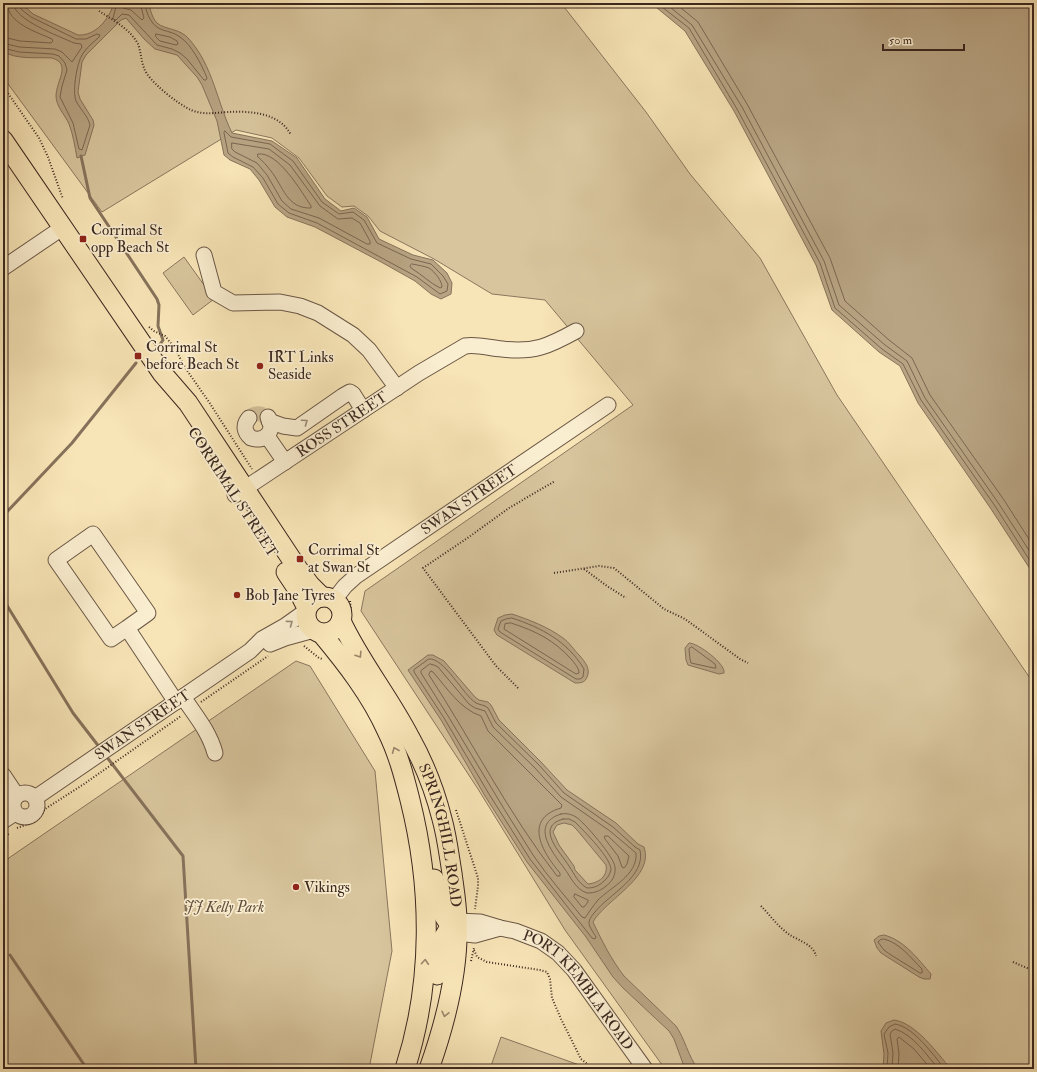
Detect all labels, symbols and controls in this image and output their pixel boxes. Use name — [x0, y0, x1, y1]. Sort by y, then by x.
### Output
scale bar — [883, 26, 964, 52]
text: 50 m — [889, 33, 913, 48]
place label: Corrimal St opp Beach St — [91, 221, 169, 258]
marker: Corrimal St opp Beach St — [78, 234, 88, 244]
place label: Corrimal St before Beach St — [146, 338, 239, 374]
place label: IRT Links Seaside — [268, 348, 334, 384]
marker: Corrimal St before Beach St — [133, 351, 143, 361]
marker: IRT Links Seaside — [255, 361, 265, 371]
street label: ROSS STREET — [293, 388, 391, 462]
one-way arrow — [301, 420, 308, 427]
street label: CORRIMAL STREET — [183, 424, 282, 561]
street label: SWAN STREET — [417, 461, 521, 539]
place label: Corrimal St at Swan St — [308, 541, 380, 577]
marker: Corrimal St at Swan St — [295, 554, 305, 564]
place label: Bob Jane Tyres — [245, 586, 335, 606]
marker: Bob Jane Tyres — [232, 590, 242, 600]
one-way arrow — [285, 621, 292, 628]
one-way arrow — [354, 651, 362, 658]
street label: SWAN STREET — [91, 686, 194, 764]
one-way arrow — [392, 746, 400, 753]
street label: SPRINGHILL ROAD — [414, 761, 465, 908]
place label: Vikings — [304, 878, 350, 897]
marker: Vikings — [291, 882, 301, 892]
park label: JJ Kelly Park — [184, 898, 264, 917]
street label: PORT KEMBLA ROAD — [520, 926, 638, 1054]
one-way arrow — [421, 959, 430, 965]
one-way arrow — [442, 1010, 450, 1017]

